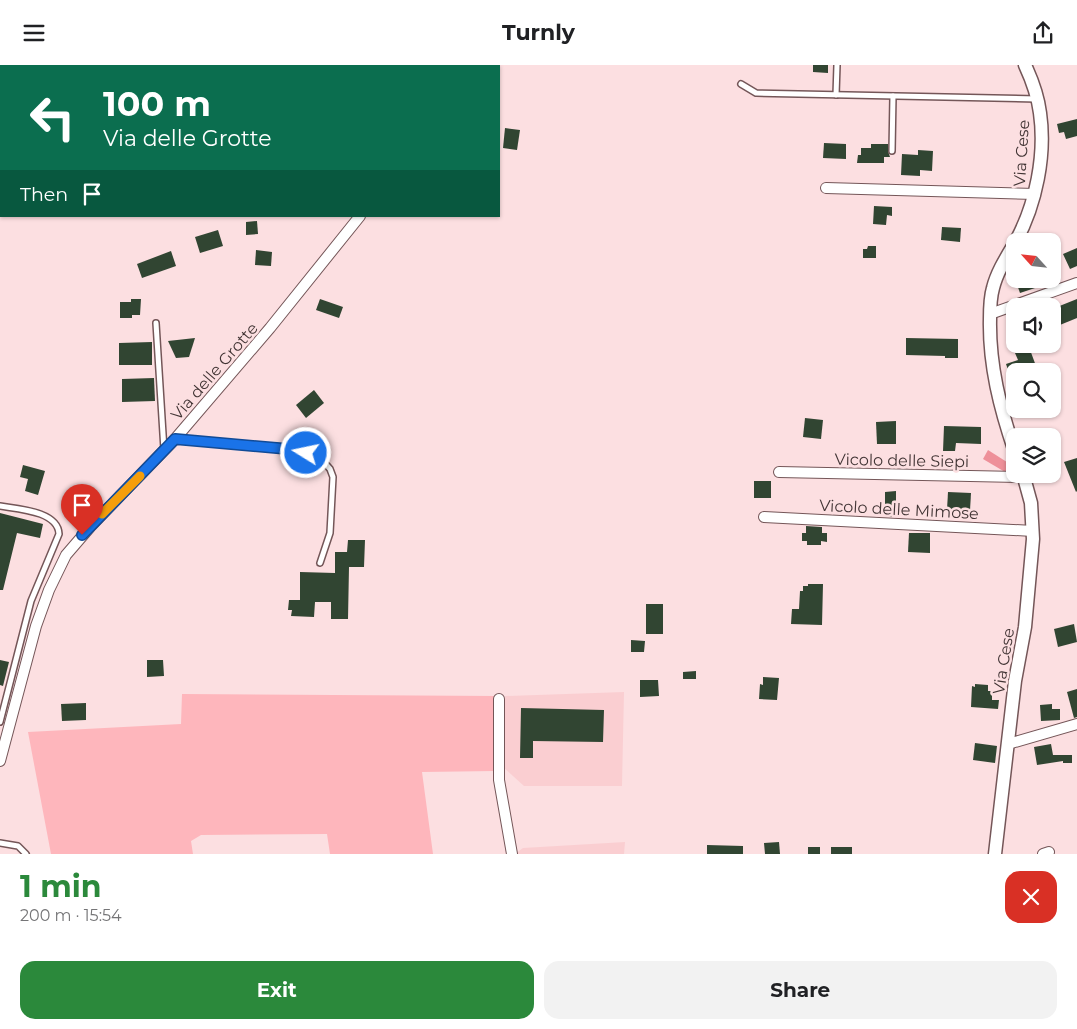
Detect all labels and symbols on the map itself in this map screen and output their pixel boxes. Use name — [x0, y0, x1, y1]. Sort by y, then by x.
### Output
street label: Via Cese — [1010, 119, 1033, 187]
north arrow — [1006, 233, 1061, 287]
street label: Via delle Grotte — [167, 319, 262, 424]
position arrow — [279, 426, 331, 478]
street label: Vicolo delle Siepi — [835, 450, 969, 471]
pin — [61, 484, 103, 535]
street label: Vicolo delle Mimose — [819, 496, 979, 523]
street label: Via Cese — [989, 627, 1018, 696]

